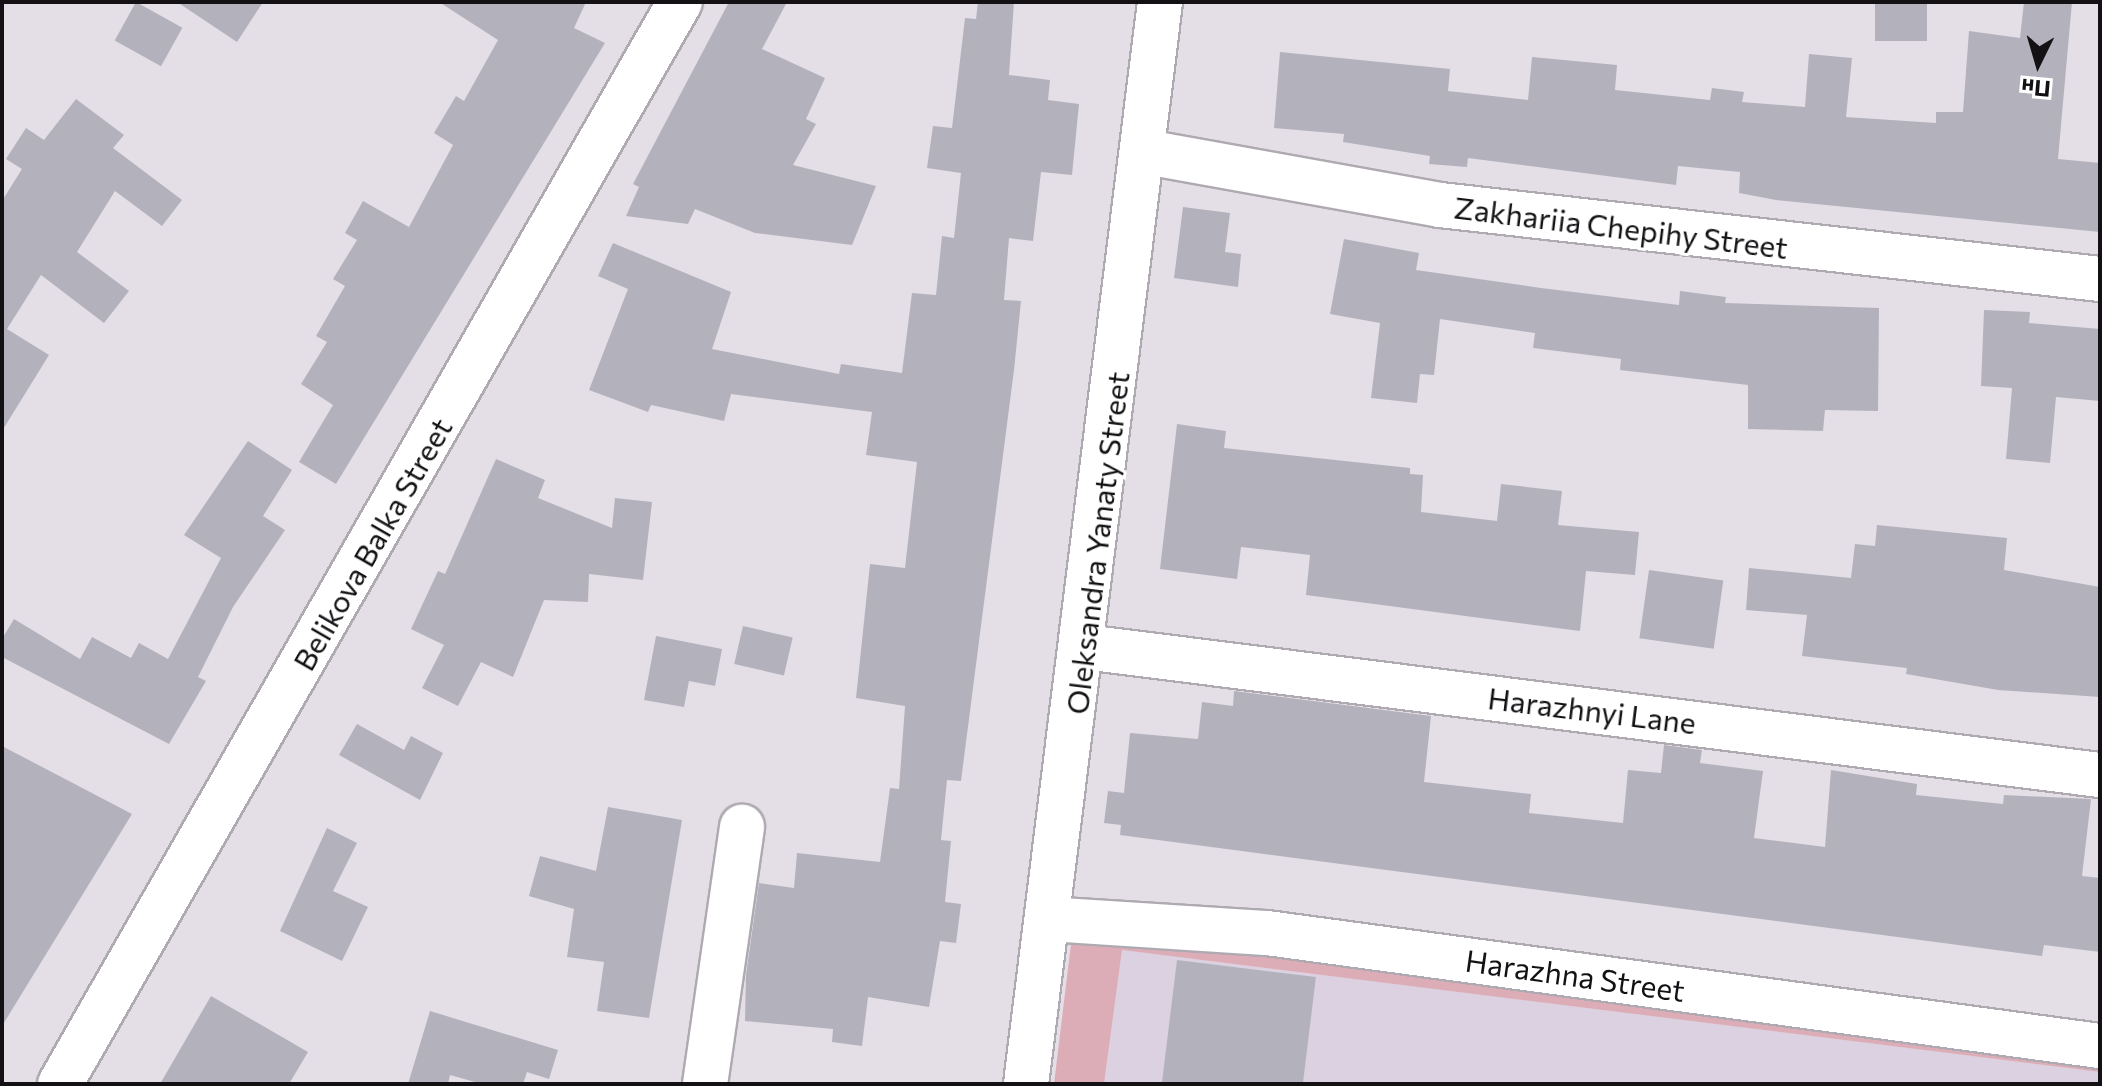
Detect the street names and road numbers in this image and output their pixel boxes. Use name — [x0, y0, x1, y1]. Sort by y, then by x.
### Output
street label: Zakhariia Chepihy Street — [1452, 189, 1790, 265]
street label: Oleksandra Yanaty Street — [1058, 370, 1136, 716]
street label: Belikova Balka Street — [285, 412, 459, 676]
street label: Harazhnyi Lane — [1486, 679, 1698, 741]
street label: Harazhna Street — [1463, 942, 1687, 1008]

